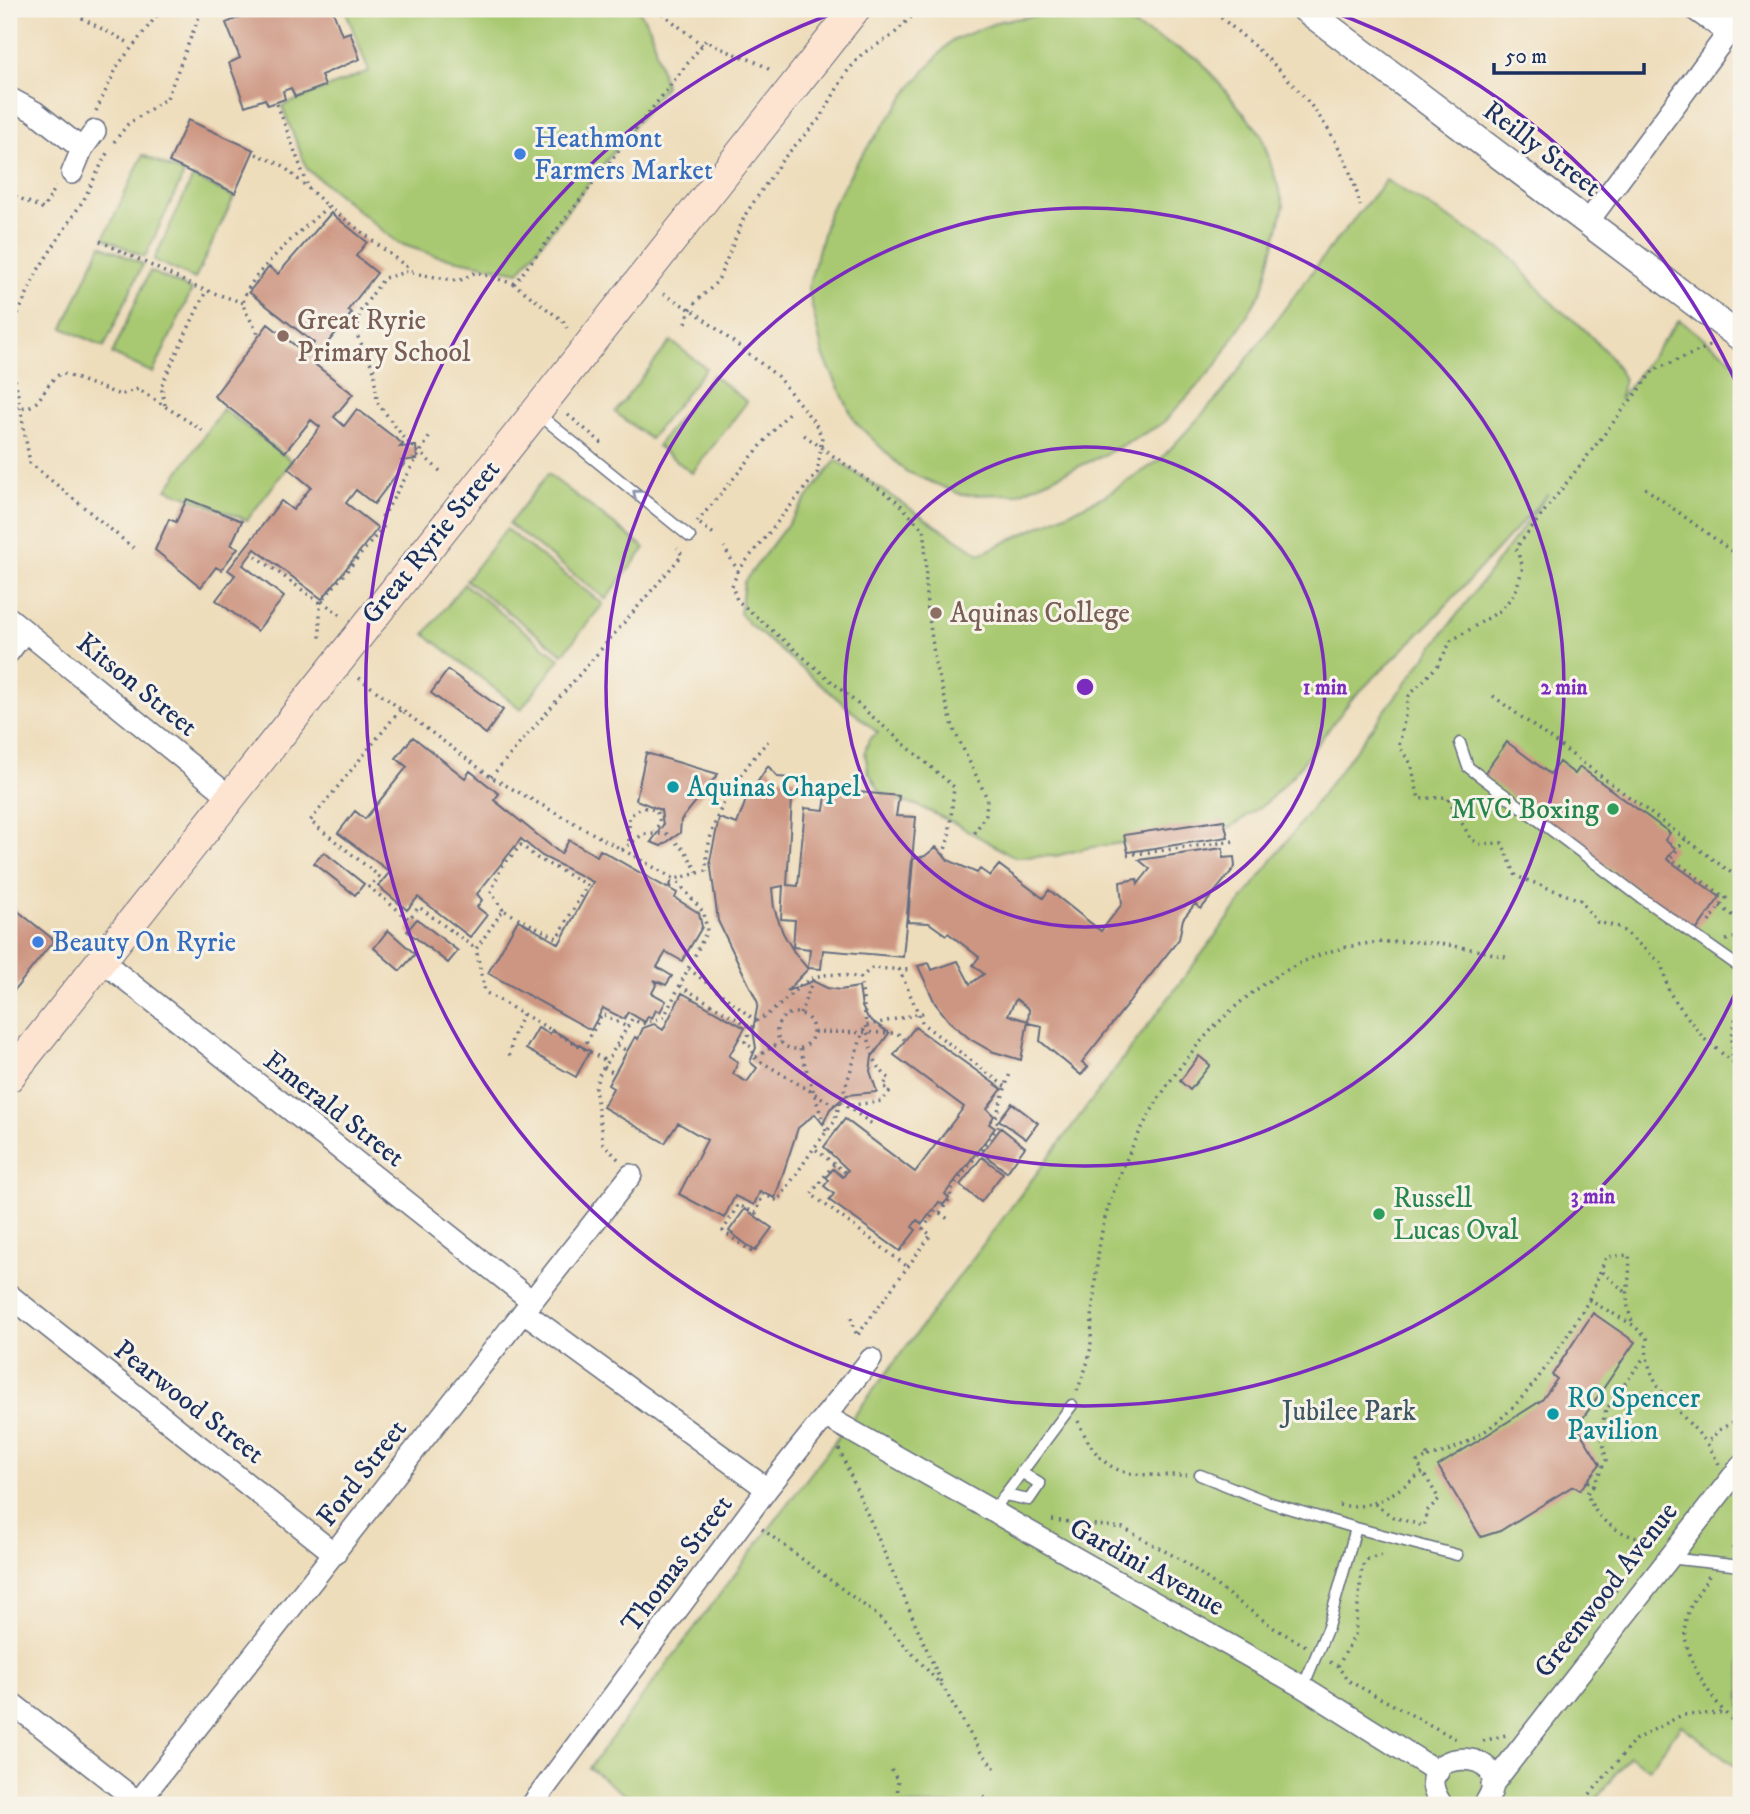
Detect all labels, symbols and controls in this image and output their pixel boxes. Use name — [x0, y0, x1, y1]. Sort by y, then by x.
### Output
scale bar — [1494, 32, 1645, 76]
text: 50 m — [1505, 44, 1547, 70]
street label: Reilly Street — [1476, 93, 1608, 205]
place label: Heathmont Farmers Market — [534, 121, 713, 188]
marker: Heathmont Farmers Market — [512, 146, 528, 162]
place label: Great Ryrie Primary School — [297, 303, 471, 370]
marker: Great Ryrie Primary School — [275, 328, 291, 344]
street label: Great Ryrie Street — [354, 453, 508, 631]
one-way arrow — [632, 489, 644, 502]
place label: Aquinas College — [950, 596, 1130, 631]
marker: Aquinas College — [928, 605, 944, 621]
street label: Kitson Street — [69, 626, 205, 744]
centre of rings — [1073, 675, 1097, 699]
text: 1 min — [1303, 675, 1348, 701]
text: 2 min — [1541, 675, 1589, 701]
place label: Aquinas Chapel — [687, 770, 861, 805]
marker: Aquinas Chapel — [665, 779, 681, 795]
place label: MVC Boxing — [1451, 792, 1599, 827]
marker: MVC Boxing — [1605, 801, 1621, 817]
place label: Beauty On Ryrie — [52, 925, 236, 960]
marker: Beauty On Ryrie — [30, 934, 46, 950]
street label: Emerald Street — [257, 1043, 411, 1175]
place label: Russell Lucas Oval — [1393, 1181, 1519, 1248]
text: 3 min — [1571, 1184, 1616, 1210]
marker: Russell Lucas Oval — [1371, 1206, 1387, 1222]
street label: Pearwood Street — [107, 1332, 271, 1472]
place label: RO Spencer Pavilion — [1567, 1381, 1701, 1448]
park label: Jubilee Park — [1279, 1394, 1416, 1429]
marker: RO Spencer Pavilion — [1545, 1406, 1561, 1422]
street label: Ford Street — [309, 1412, 415, 1534]
street label: Thomas Street — [614, 1488, 740, 1640]
street label: Greenwood Avenue — [1526, 1495, 1686, 1685]
street label: Gardini Avenue — [1063, 1510, 1231, 1624]

